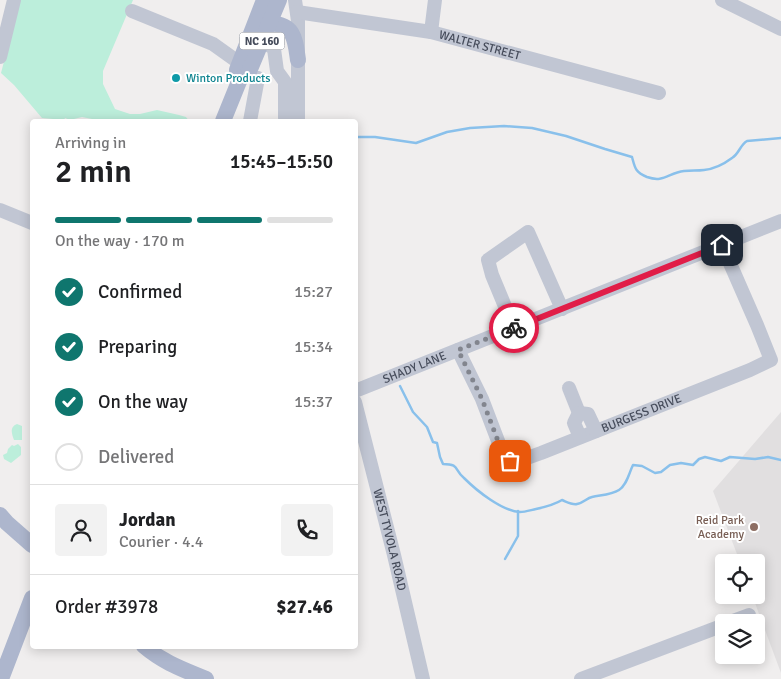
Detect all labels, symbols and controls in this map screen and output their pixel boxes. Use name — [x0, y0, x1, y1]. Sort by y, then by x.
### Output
street label: WALTER STREET — [437, 27, 522, 64]
road number: NC 160 — [240, 32, 284, 49]
place label: Winton Products — [186, 71, 271, 86]
marker: Winton Products — [170, 72, 182, 84]
text: Arriving in — [55, 133, 126, 153]
text: 15:45–15:50 — [230, 150, 333, 174]
text: 2 min — [55, 152, 132, 191]
pin — [701, 224, 743, 266]
text: On the way · 170 m — [55, 231, 185, 251]
icon: home — [708, 231, 736, 259]
icon: check — [55, 278, 83, 306]
text: Confirmed — [98, 280, 182, 304]
text: 15:27 — [294, 282, 333, 302]
courier — [489, 303, 539, 353]
icon: bike — [500, 314, 528, 342]
icon: check — [55, 333, 83, 361]
text: Preparing — [98, 335, 177, 359]
text: 15:34 — [294, 337, 333, 357]
street label: SHADY LANE — [381, 348, 449, 387]
icon: check — [55, 388, 83, 416]
text: On the way — [98, 390, 188, 414]
street label: BURGESS DRIVE — [599, 391, 684, 436]
text: 15:37 — [294, 392, 333, 412]
pin — [489, 440, 531, 482]
text: Delivered — [98, 445, 174, 469]
icon: bag — [496, 447, 524, 475]
street label: WEST TYVOLA ROAD — [369, 487, 409, 592]
button: person — [55, 504, 107, 556]
button: phone — [281, 504, 333, 556]
text: Jordan — [119, 508, 176, 532]
place label: Reid Park Academy — [696, 513, 744, 542]
marker: Reid Park Academy — [748, 521, 760, 533]
text: Courier · 4.4 — [119, 532, 203, 552]
map controls — [715, 554, 765, 664]
button: locate — [715, 554, 765, 604]
text: Order #3978 — [55, 595, 158, 619]
text: $27.46 — [276, 595, 333, 619]
button: layers — [715, 614, 765, 664]

